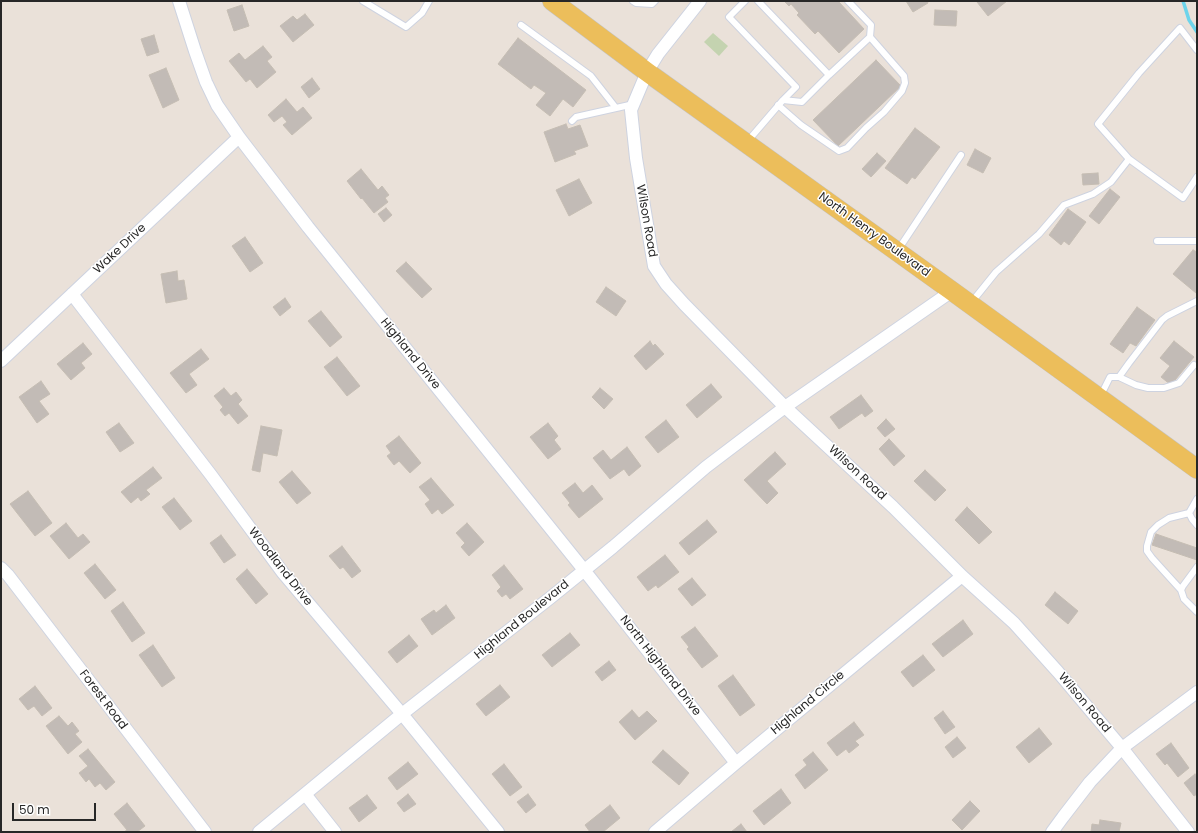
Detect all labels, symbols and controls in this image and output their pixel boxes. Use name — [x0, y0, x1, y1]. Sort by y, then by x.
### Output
street label: Wilson Road — [633, 183, 659, 259]
street label: North Henry Boulevard — [815, 190, 933, 280]
street label: Wake Drive — [91, 221, 149, 277]
street label: Highland Drive — [377, 316, 443, 392]
street label: Wilson Road — [825, 443, 889, 503]
street label: Woodland Drive — [245, 525, 315, 609]
street label: Highland Boulevard — [472, 577, 572, 663]
street label: North Highland Drive — [616, 613, 704, 719]
street label: Forest Road — [76, 667, 130, 733]
street label: Highland Circle — [768, 668, 848, 738]
street label: Wilson Road — [1055, 670, 1113, 736]
scale bar — [14, 795, 98, 821]
text: 50 m — [19, 801, 50, 818]

